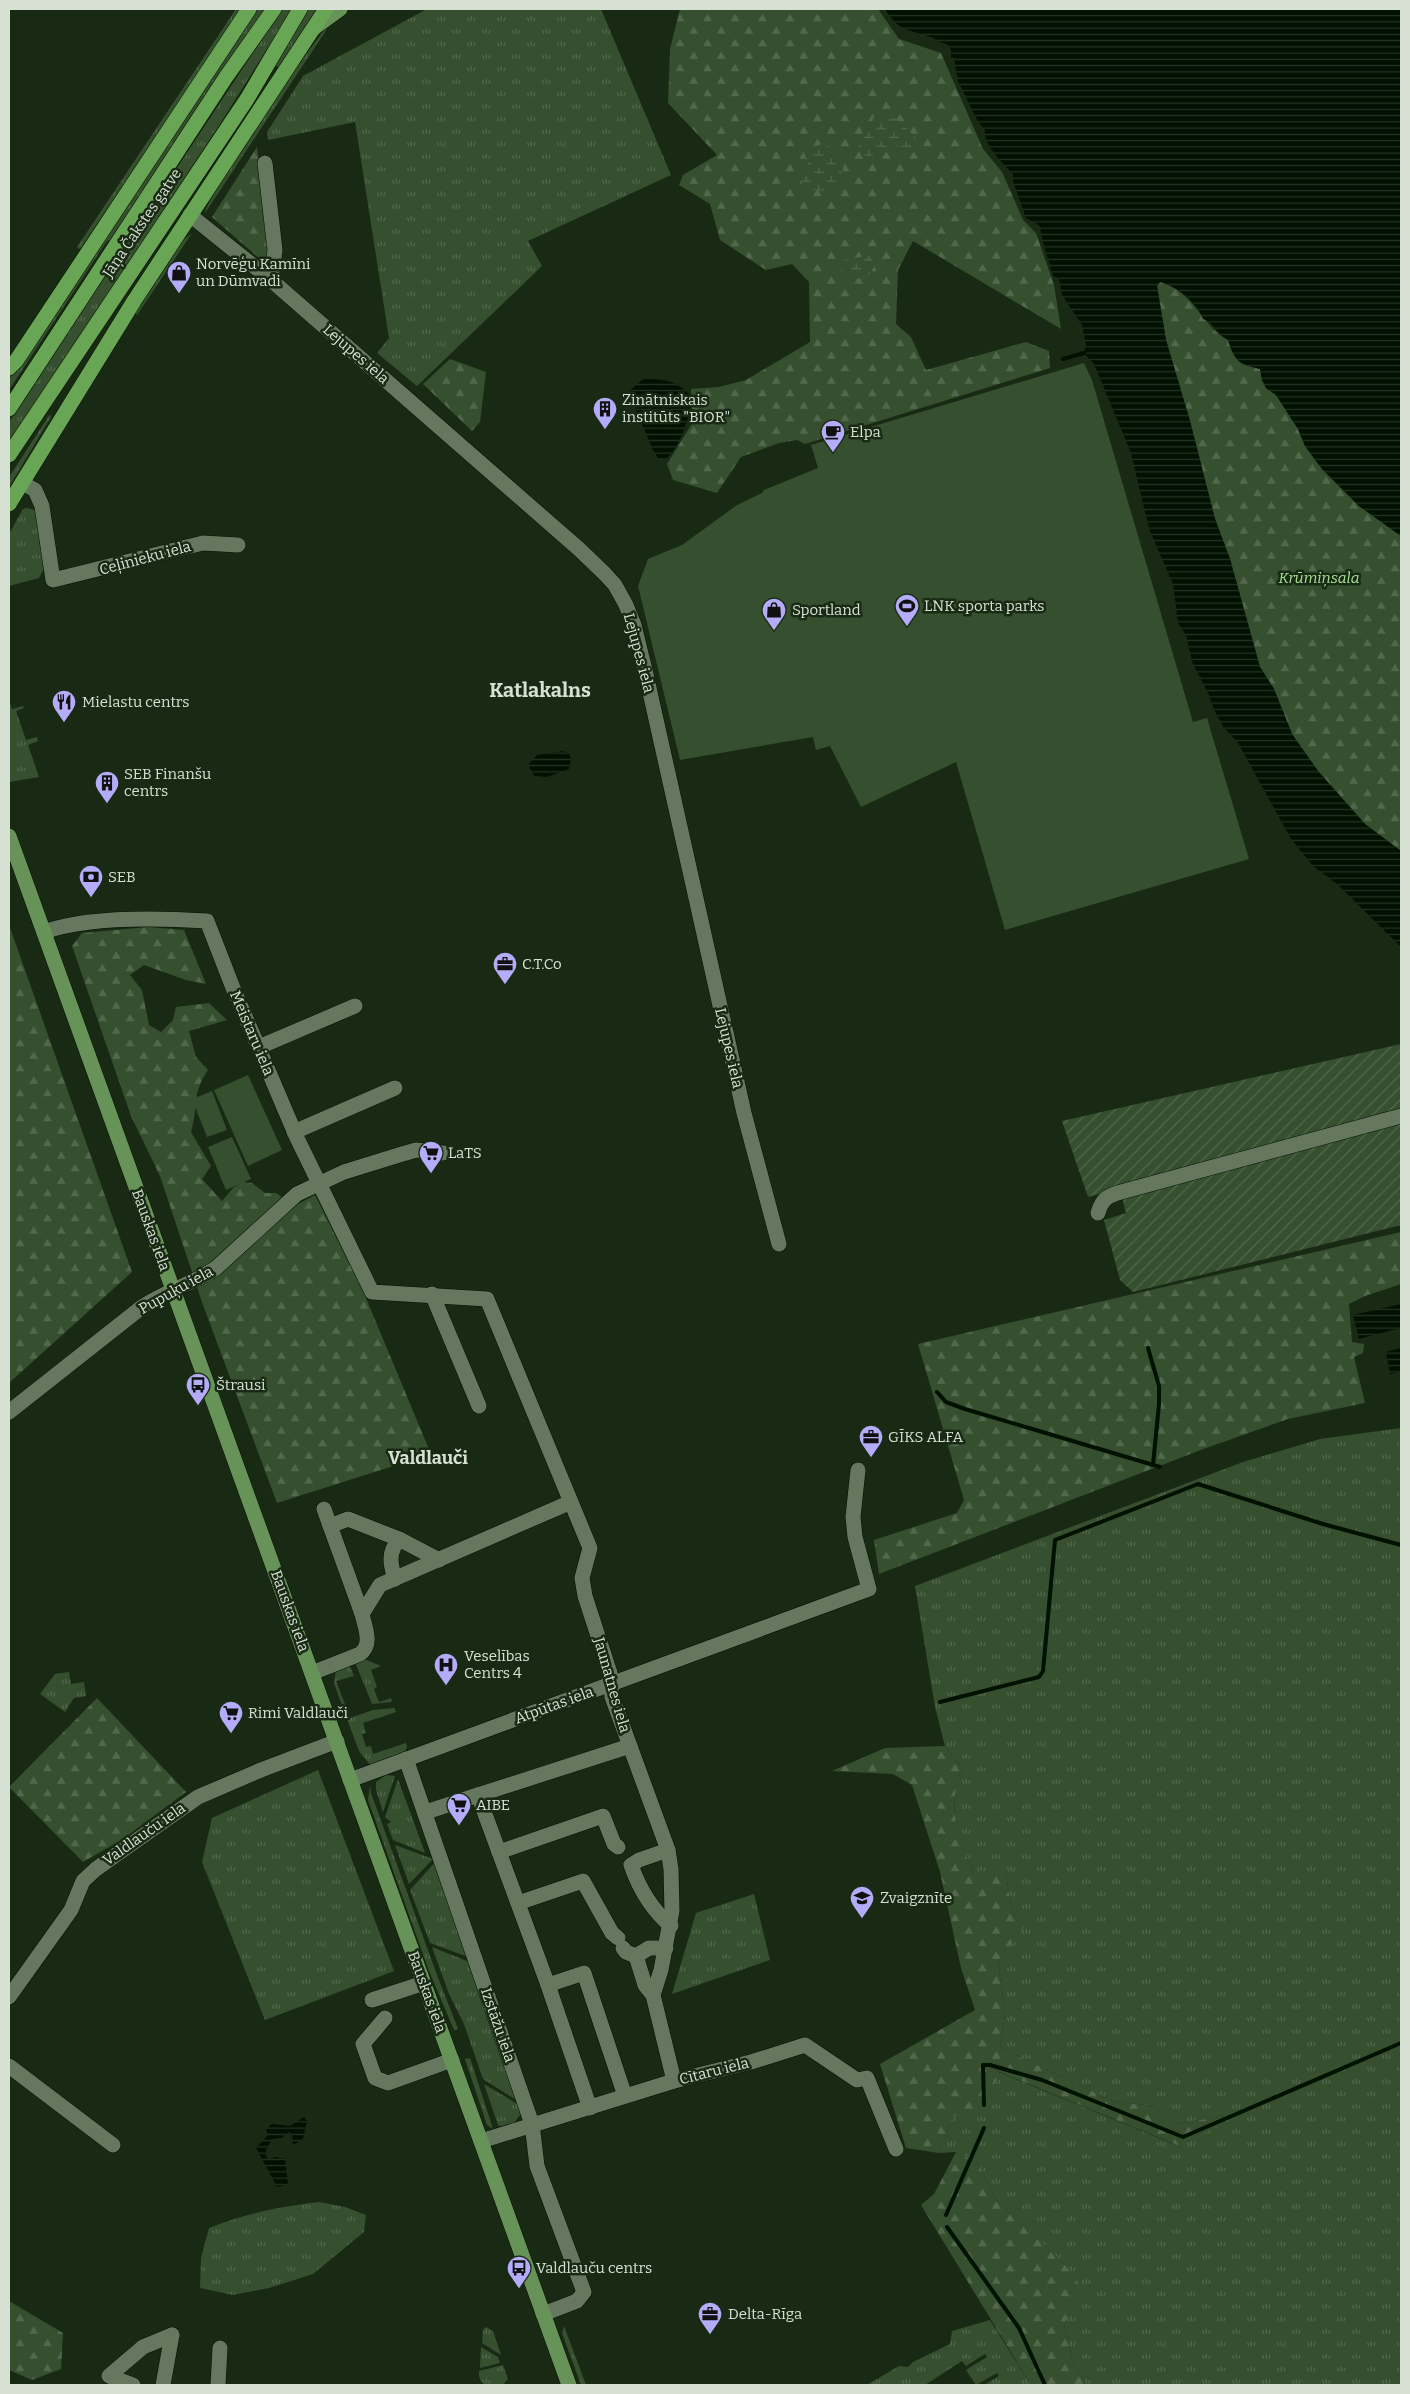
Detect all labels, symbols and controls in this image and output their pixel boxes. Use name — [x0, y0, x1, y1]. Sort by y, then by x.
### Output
street label: Jāņa Čakstes gatve — [98, 165, 186, 282]
place label: Norvēģu Kamīni un Dūmvadi — [196, 255, 311, 290]
shop icon: Norvēģu Kamīni un Dūmvadi — [166, 260, 192, 294]
street label: Lejupes iela — [319, 320, 393, 388]
place label: Zinātniskais institūts "BIOR" — [622, 391, 730, 426]
building icon: Zinātniskais institūts "BIOR" — [592, 396, 618, 430]
cafe icon: Elpa — [820, 419, 846, 453]
place label: Elpa — [850, 423, 881, 441]
street label: Ceļinieku iela — [97, 537, 193, 580]
park label: Krūmiņsala — [1279, 569, 1359, 588]
sports icon: LNK sporta parks — [894, 593, 920, 627]
shop icon: Sportland — [761, 597, 787, 631]
place label: LNK sporta parks — [924, 597, 1044, 615]
place label: Sportland — [792, 601, 861, 619]
street label: Lejupes iela — [620, 611, 658, 695]
district label: Katlakalns — [489, 678, 591, 702]
restaurant icon: Mielastu centrs — [51, 689, 77, 723]
place label: Mielastu centrs — [82, 693, 189, 711]
place label: SEB Finanšu centrs — [124, 765, 211, 800]
building icon: SEB Finanšu centrs — [94, 770, 120, 804]
bank icon: SEB — [78, 864, 104, 898]
place label: SEB — [108, 868, 136, 886]
office icon: C.T.Co — [492, 951, 518, 985]
place label: C.T.Co — [522, 955, 562, 973]
street label: Meistaru iela — [226, 988, 278, 1078]
street label: Lejupes iela — [711, 1006, 747, 1090]
supermarket icon: LaTS — [418, 1140, 444, 1174]
place label: LaTS — [448, 1144, 482, 1162]
street label: Bauskas iela — [128, 1187, 174, 1273]
street label: Pupuķu iela — [136, 1262, 217, 1319]
bus stop icon: Štrausi — [185, 1372, 211, 1406]
place label: Štrausi — [216, 1376, 266, 1394]
office icon: GĪKS ALFA — [858, 1424, 884, 1458]
place label: GĪKS ALFA — [888, 1428, 963, 1446]
district label: Valdlauči — [388, 1447, 468, 1469]
street label: Bauskas iela — [267, 1568, 313, 1654]
street label: Jaunatnes iela — [590, 1634, 634, 1735]
place label: Veselības Centrs 4 — [464, 1647, 530, 1682]
hospital icon: Veselības Centrs 4 — [433, 1652, 459, 1686]
street label: Atpūtas iela — [512, 1682, 596, 1728]
supermarket icon: Rimi Valdlauči — [218, 1700, 244, 1734]
place label: Rimi Valdlauči — [248, 1704, 349, 1722]
supermarket icon: AIBE — [446, 1792, 472, 1826]
place label: AIBE — [476, 1796, 510, 1814]
street label: Valdlauču iela — [99, 1799, 189, 1869]
school or university icon: Zvaigznīte — [849, 1885, 875, 1919]
place label: Zvaigznīte — [880, 1889, 952, 1907]
street label: Bauskas iela — [404, 1949, 450, 2035]
street label: Izstāžu iela — [477, 1985, 519, 2065]
street label: Cītaru iela — [677, 2054, 751, 2088]
bus stop icon: Valdlauču centrs — [506, 2255, 532, 2289]
place label: Valdlauču centrs — [536, 2259, 652, 2277]
office icon: Delta-Rīga — [697, 2301, 723, 2335]
place label: Delta-Rīga — [728, 2305, 802, 2323]

